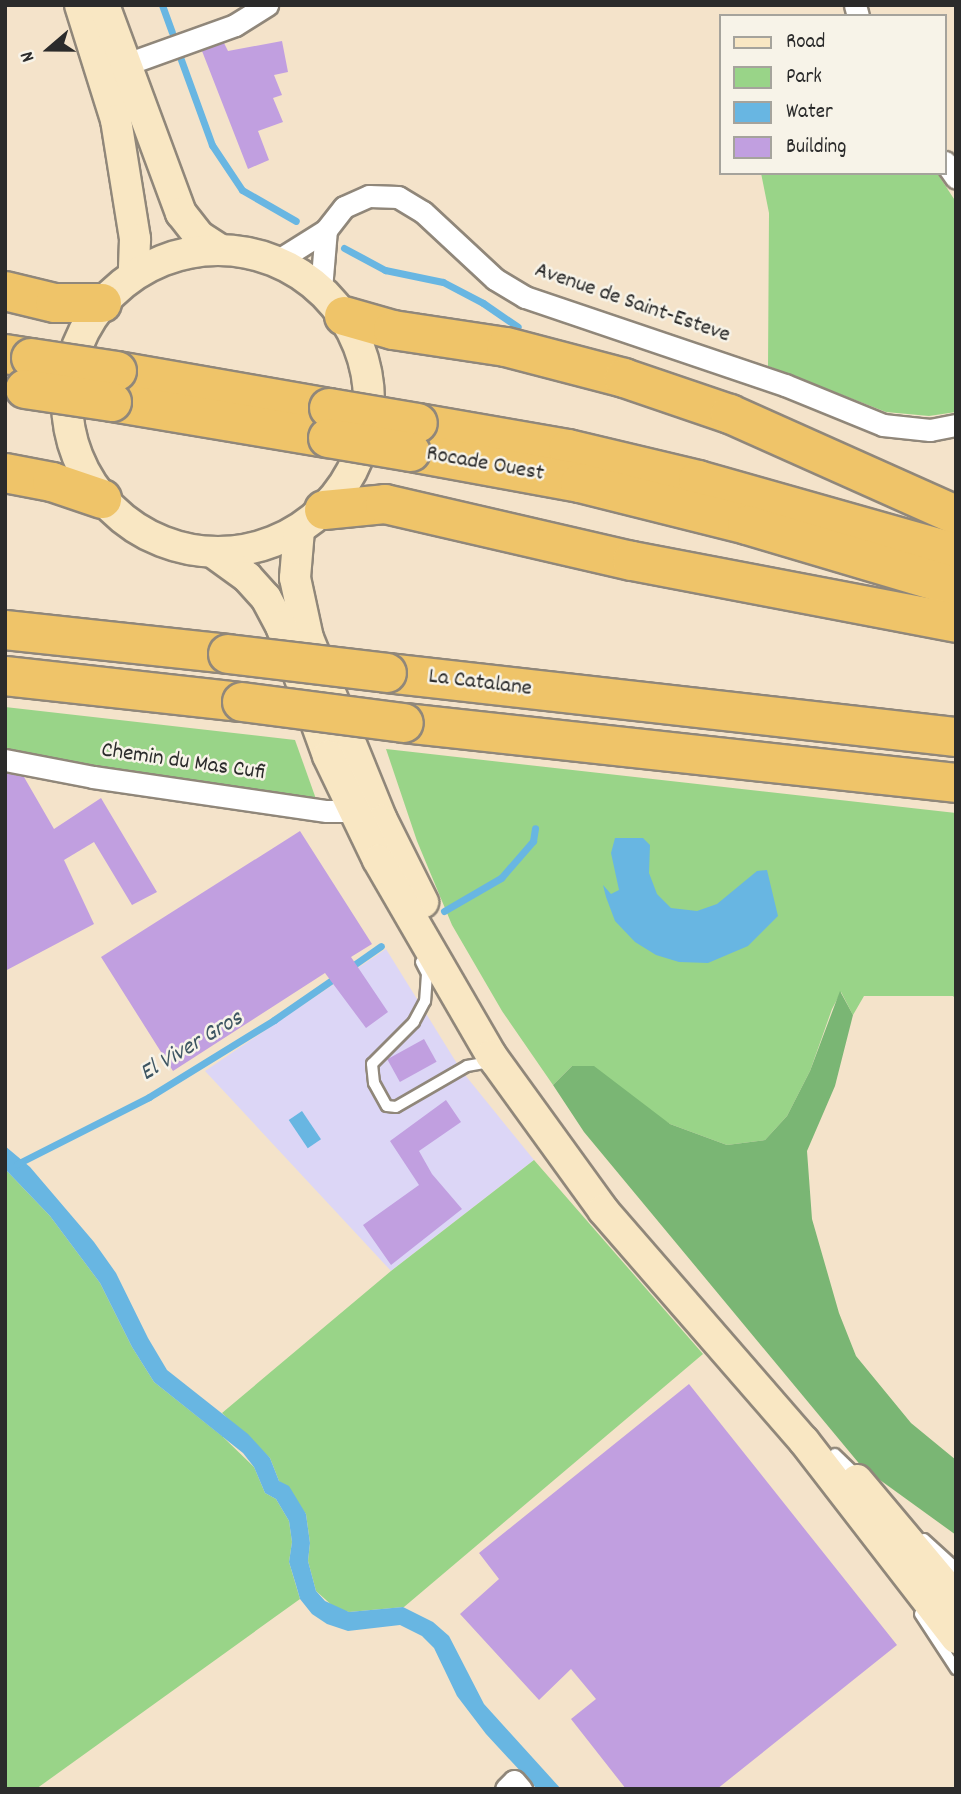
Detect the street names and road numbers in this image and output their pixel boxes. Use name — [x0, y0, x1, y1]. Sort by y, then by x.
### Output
street label: Avenue de Saint-Esteve — [531, 258, 733, 350]
street label: Rocade Ouest — [424, 441, 546, 489]
street label: La Catalane — [427, 664, 533, 704]
street label: Chemin du Mas Cufi — [99, 738, 267, 788]

